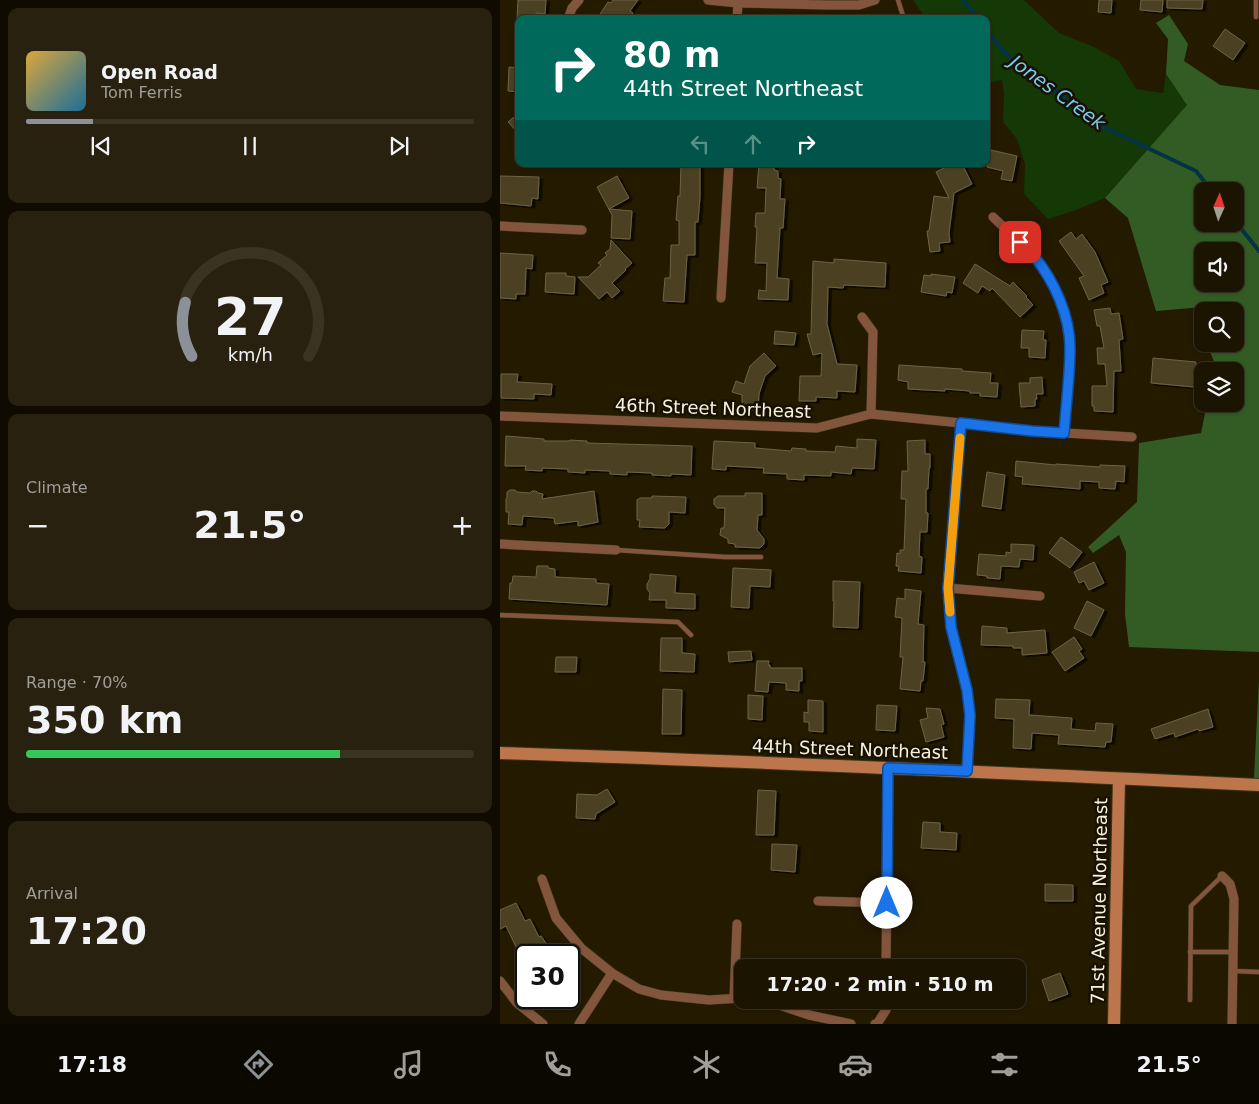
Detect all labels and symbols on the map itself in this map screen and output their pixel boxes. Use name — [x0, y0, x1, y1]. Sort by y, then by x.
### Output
water label: Jones Creek — [1003, 48, 1111, 135]
north arrow — [1194, 182, 1244, 232]
pin — [999, 221, 1041, 263]
street label: 46th Street Northeast — [614, 394, 812, 422]
street label: 44th Street Northeast — [751, 735, 949, 763]
street label: 71st Avenue Northeast — [1087, 798, 1111, 1004]
position arrow — [860, 876, 912, 928]
speed limit sign: 30 — [515, 944, 580, 1009]

